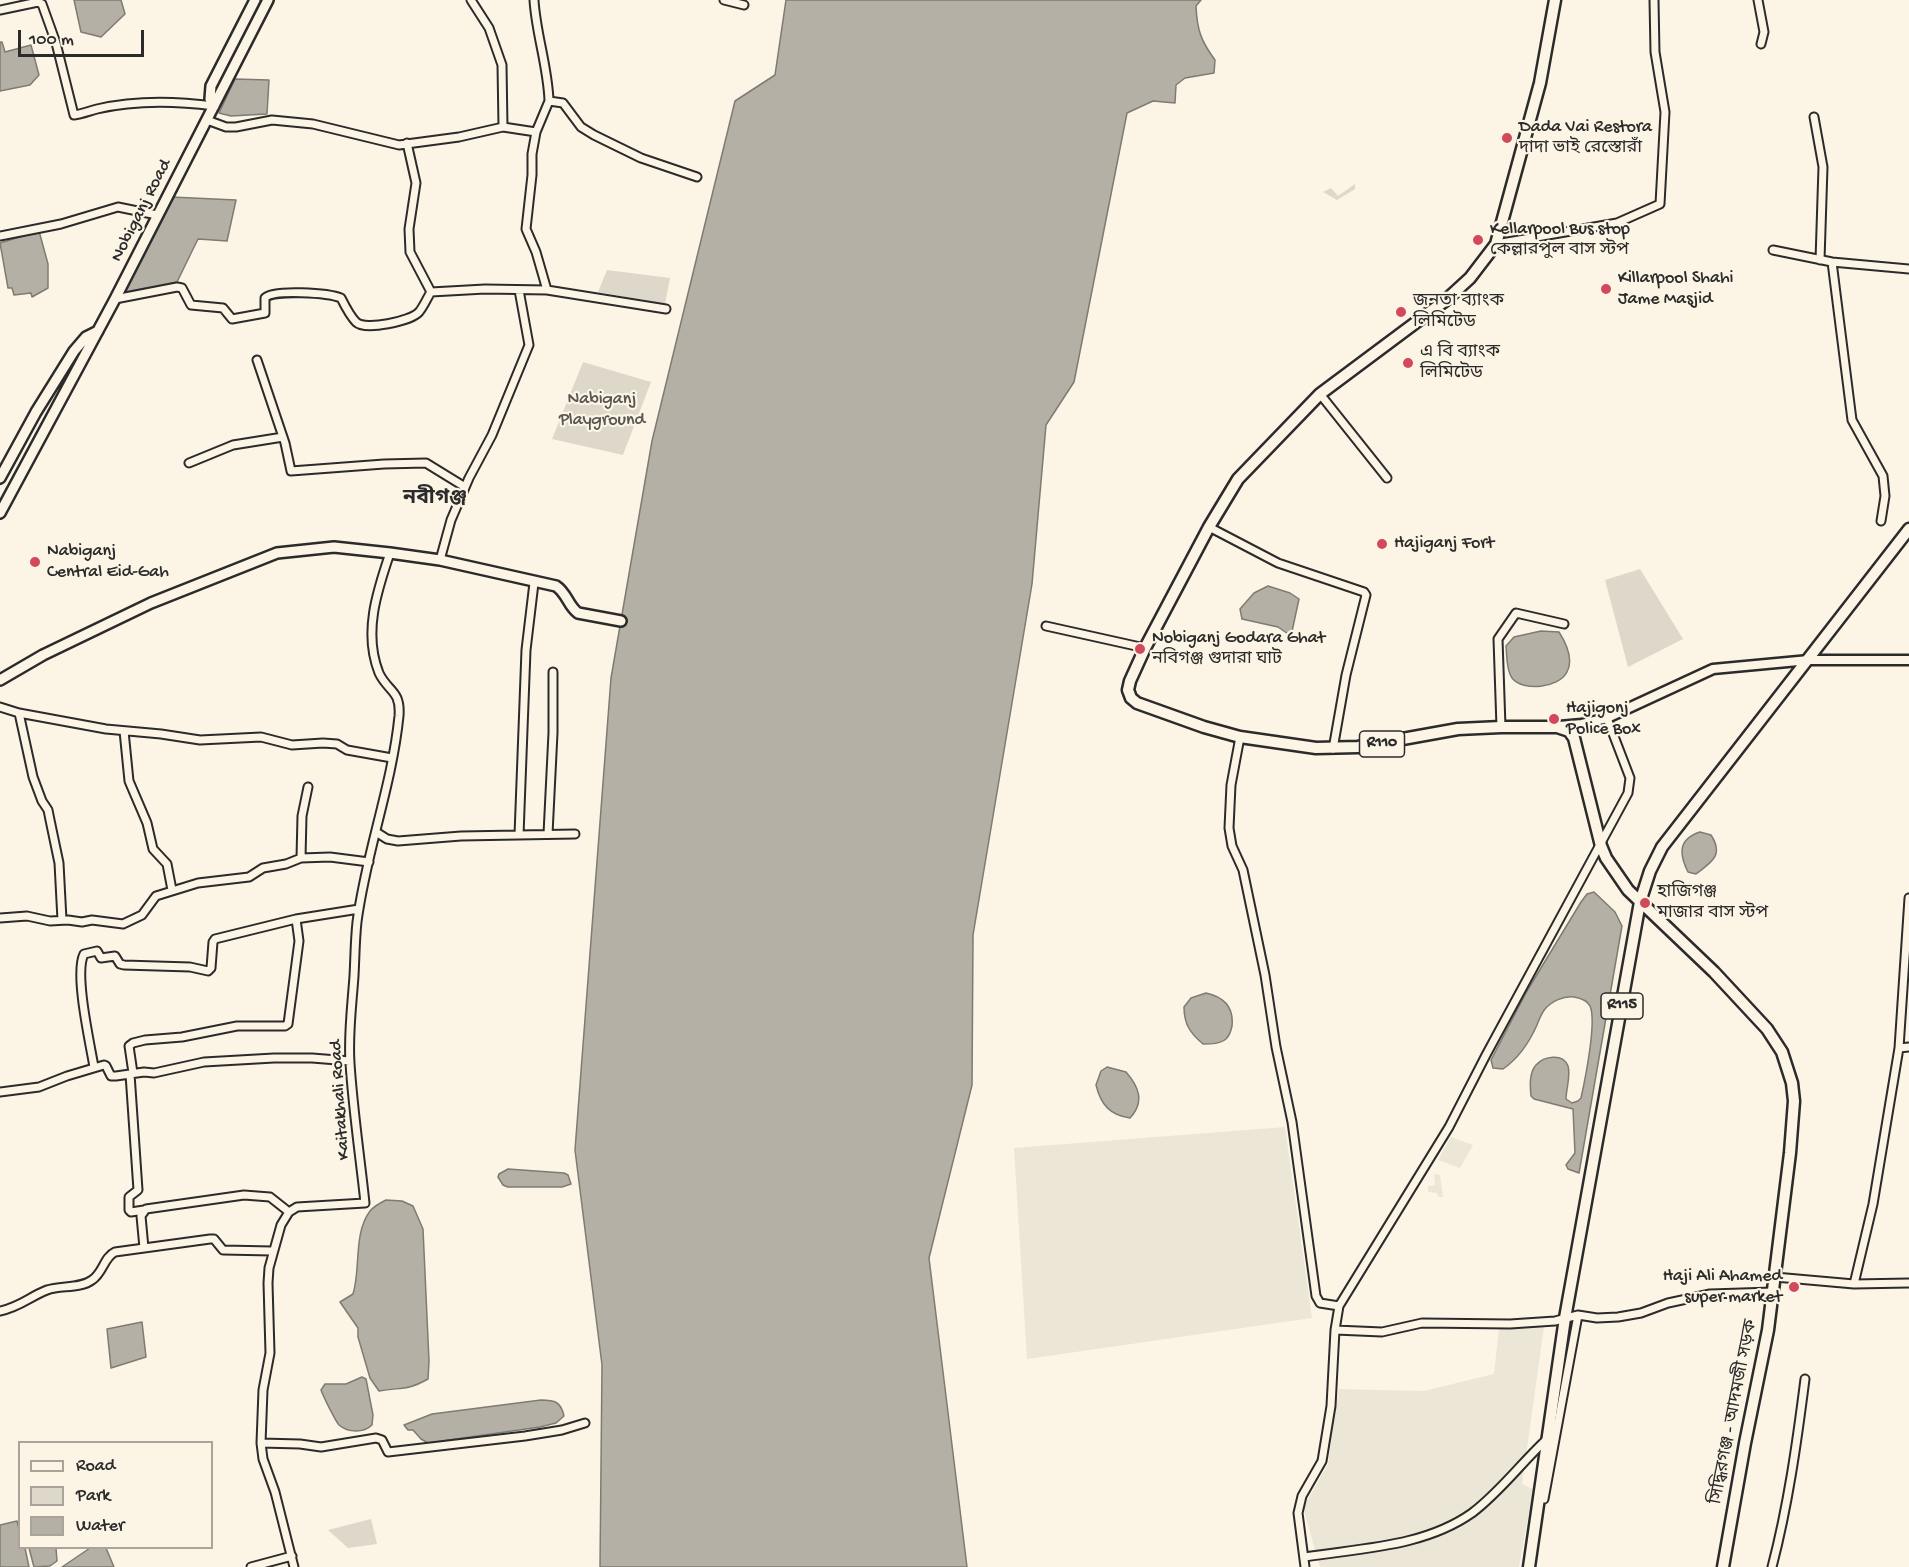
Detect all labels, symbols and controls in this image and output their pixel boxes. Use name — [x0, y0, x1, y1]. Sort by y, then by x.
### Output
scale bar — [21, 18, 147, 56]
text: 100 m — [29, 30, 74, 51]
place label: Dada Vai Restora দাদা ভাই রেস্তোরাঁ — [1519, 117, 1652, 160]
marker: Dada Vai Restora দাদা ভাই রেস্তোরাঁ — [1500, 131, 1514, 145]
street label: Nobiganj Road — [107, 156, 177, 266]
place label: Kellarpool Bus stop কেল্লারপুল বাস স্টপ — [1490, 219, 1630, 262]
marker: Kellarpool Bus stop কেল্লারপুল বাস স্টপ — [1471, 233, 1485, 247]
place label: Killarpool Shahi Jame Masjid — [1618, 268, 1733, 310]
marker: Killarpool Shahi Jame Masjid — [1599, 282, 1613, 296]
place label: জনতা ব্যাংক লিমিটেড — [1413, 291, 1504, 334]
marker: জনতা ব্যাংক লিমিটেড — [1394, 305, 1408, 319]
place label: এ বি ব্যাংক লিমিটেড — [1420, 342, 1500, 385]
marker: এ বি ব্যাংক লিমিটেড — [1401, 356, 1415, 370]
park label: Nabiganj Playground — [559, 389, 645, 432]
district label: নবীগঞ্জ — [403, 487, 467, 513]
place label: Hajiganj Fort — [1394, 533, 1494, 555]
marker: Hajiganj Fort — [1375, 537, 1389, 551]
place label: Nabiganj Central Eid-Gah — [47, 541, 169, 584]
marker: Nabiganj Central Eid-Gah — [28, 555, 42, 569]
place label: Nobiganj Godara Ghat নবিগঞ্জ গুদারা ঘাট — [1152, 628, 1325, 670]
marker: Nobiganj Godara Ghat নবিগঞ্জ গুদারা ঘাট — [1133, 642, 1147, 656]
place label: Hajigonj Police Box — [1566, 698, 1641, 740]
marker: Hajigonj Police Box — [1547, 712, 1561, 726]
road number: R110 — [1360, 731, 1404, 757]
place label: হাজিগঞ্জ মাজার বাস স্টপ — [1657, 882, 1768, 924]
marker: হাজিগঞ্জ মাজার বাস স্টপ — [1638, 896, 1652, 910]
road number: R115 — [1601, 993, 1643, 1019]
street label: Kaitakhali Road — [326, 1039, 356, 1161]
place label: Haji Ali Ahamed super market — [1663, 1266, 1782, 1308]
marker: Haji Ali Ahamed super market — [1787, 1280, 1801, 1294]
street label: সিদ্ধিরগঞ্জ - আদমজী সড়ক — [1706, 1318, 1764, 1506]
legend — [18, 1441, 213, 1549]
text: Road — [76, 1456, 115, 1477]
text: Park — [76, 1486, 110, 1507]
text: Water — [76, 1516, 124, 1537]

